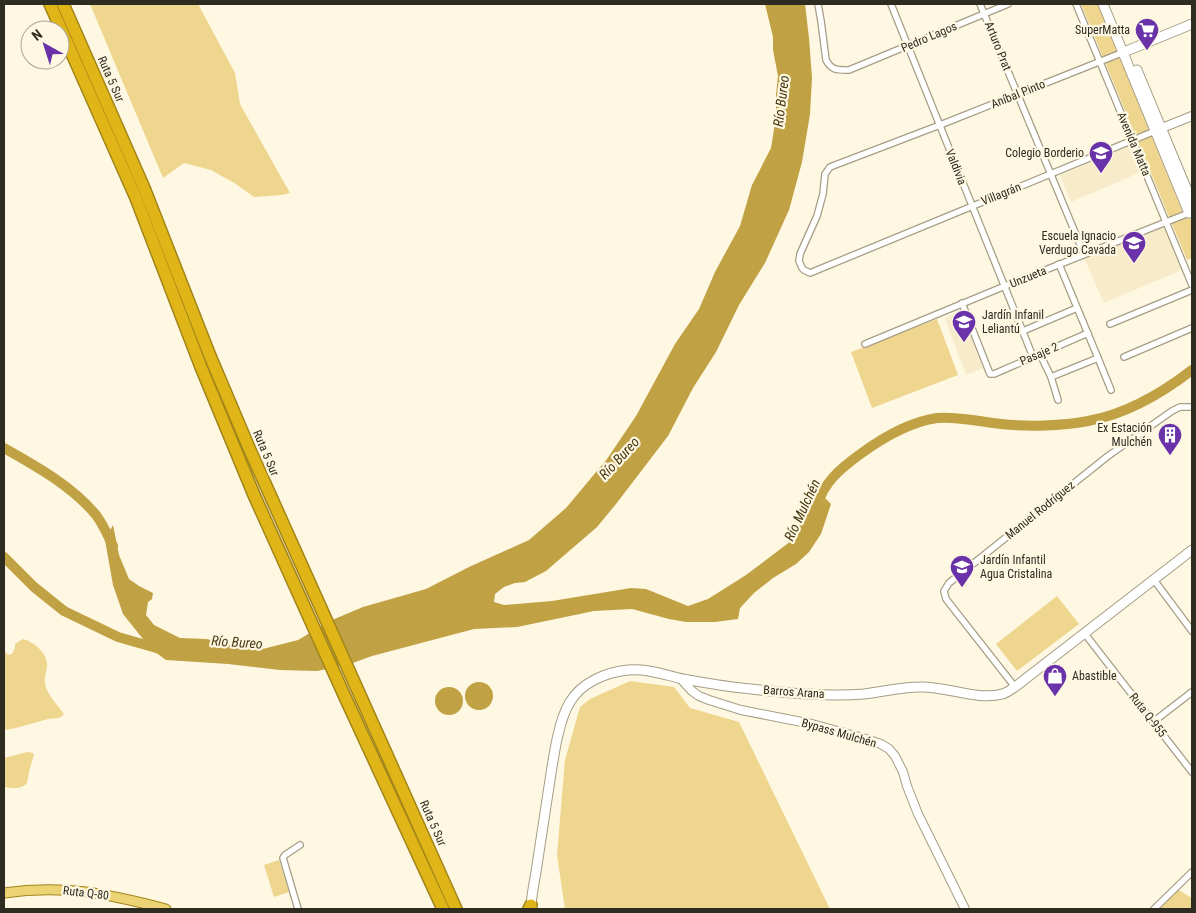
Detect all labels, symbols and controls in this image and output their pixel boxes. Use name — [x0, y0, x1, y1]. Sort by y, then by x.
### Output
supermarket icon: SuperMatta — [1134, 17, 1160, 51]
street label: Pedro Lagos — [899, 19, 959, 55]
street label: Arturo Prat — [982, 19, 1014, 73]
north arrow — [20, 20, 70, 70]
place label: SuperMatta — [1075, 23, 1130, 37]
text: N — [28, 26, 45, 44]
street label: Ruta 5 Sur — [95, 54, 127, 104]
water label: Río Bureo — [770, 74, 792, 128]
street label: Aníbal Pinto — [989, 77, 1047, 111]
street label: Avenida Matta — [1114, 110, 1154, 178]
school or university icon: Colegio Borderio — [1088, 140, 1114, 174]
place label: Colegio Borderio — [1005, 146, 1084, 160]
street label: Valdivia — [943, 147, 970, 187]
street label: Villagrán — [979, 180, 1023, 208]
place label: Escuela Ignacio Verdugo Cavada — [1039, 229, 1116, 257]
school or university icon: Escuela Ignacio Verdugo Cavada — [1121, 230, 1147, 264]
street label: Unzueta — [1008, 263, 1049, 291]
place label: Jardín Infanil Leliantú — [982, 308, 1044, 336]
school or university icon: Jardín Infanil Leliantú — [951, 309, 977, 343]
street label: Pasaje 2 — [1018, 340, 1060, 368]
place label: Ex Estación Mulchén — [1097, 421, 1152, 449]
building icon: Ex Estación Mulchén — [1157, 422, 1183, 456]
street label: Ruta 5 Sur — [250, 428, 282, 478]
water label: Río Bureo — [596, 434, 643, 482]
water label: Río Mulchén — [781, 477, 823, 543]
street label: Manuel Rodríguez — [1003, 478, 1077, 542]
place label: Jardín Infantil Agua Cristalina — [980, 553, 1052, 581]
school or university icon: Jardín Infantil Agua Cristalina — [949, 554, 975, 588]
water label: Río Bureo — [211, 632, 263, 652]
shop icon: Abastible — [1042, 663, 1068, 697]
place label: Abastible — [1072, 669, 1117, 683]
street label: Barros Arana — [763, 683, 825, 701]
street label: Ruta Q-955 — [1126, 690, 1170, 740]
street label: Bypass Mulchén — [800, 716, 878, 750]
street label: Ruta 5 Sur — [417, 798, 449, 848]
street label: Ruta Q-80 — [62, 883, 110, 903]

